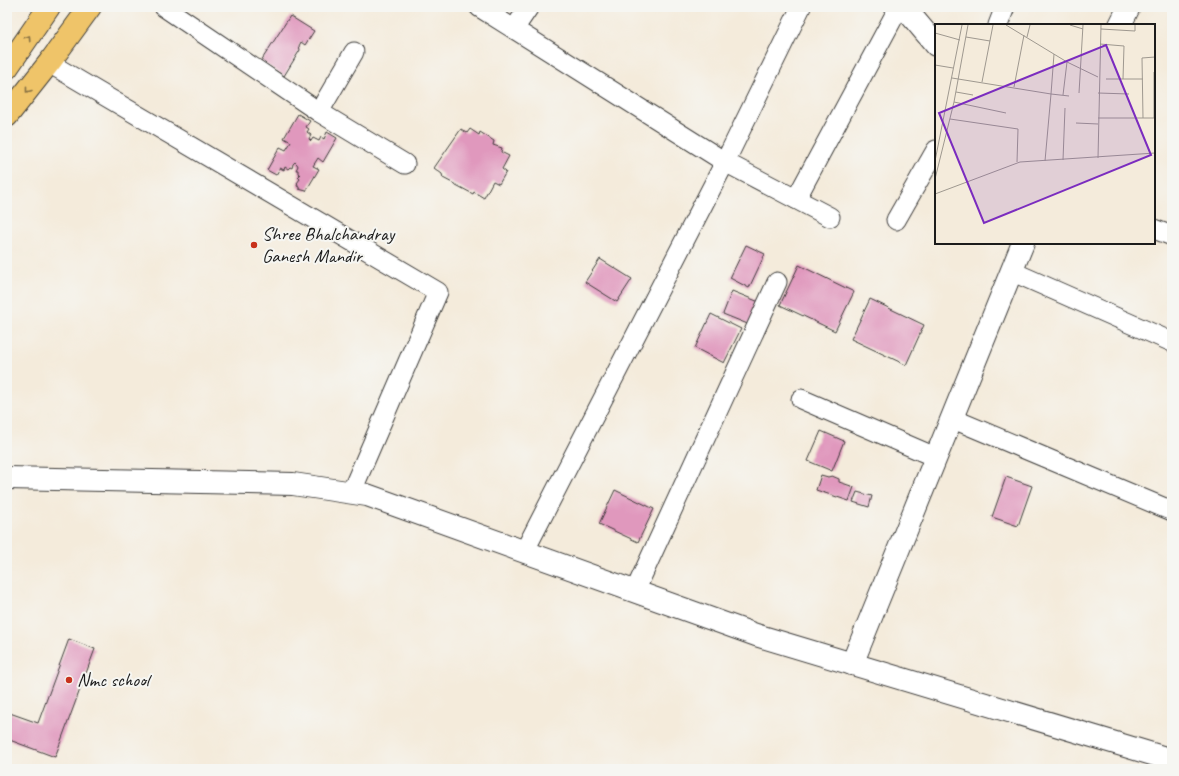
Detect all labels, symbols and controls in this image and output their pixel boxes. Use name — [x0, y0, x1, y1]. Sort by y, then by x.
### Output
inset map — [935, 24, 1155, 244]
one-way arrow — [23, 35, 30, 42]
one-way arrow — [26, 85, 33, 92]
place label: Shree Bhalchandray Ganesh Mandir — [262, 222, 396, 268]
marker: Shree Bhalchandray Ganesh Mandir — [249, 240, 259, 250]
place label: Nmc school — [77, 668, 153, 692]
marker: Nmc school — [64, 675, 74, 685]

